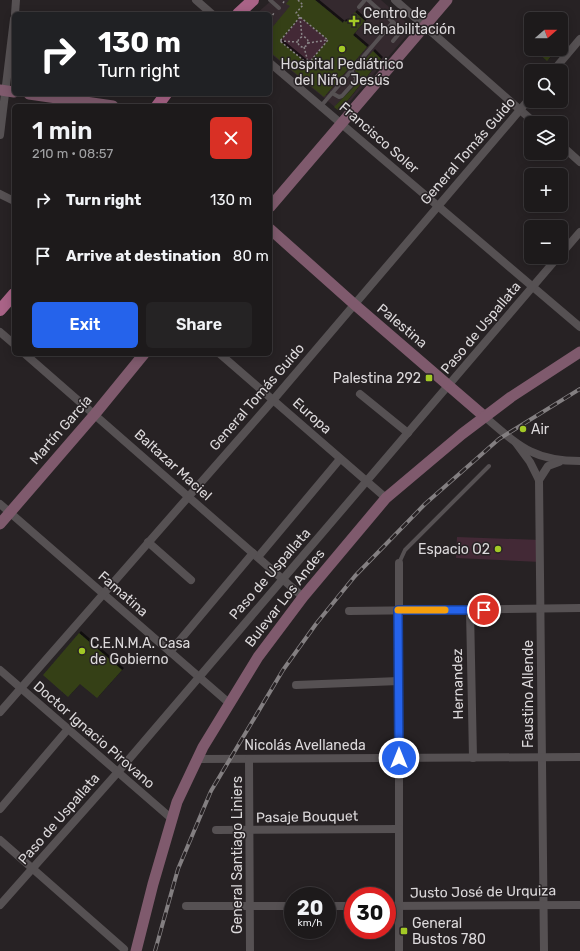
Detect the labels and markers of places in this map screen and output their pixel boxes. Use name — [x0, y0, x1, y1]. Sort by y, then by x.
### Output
place label: Centro de Rehabilitación — [363, 5, 456, 38]
marker: Centro de Rehabilitación — [348, 15, 360, 27]
marker: Hospital Pediátrico del Niño Jesús — [337, 44, 347, 54]
place label: Hospital Pediátrico del Niño Jesús — [281, 56, 404, 89]
place label: Palestina 292 — [333, 370, 421, 387]
marker: Palestina 292 — [424, 373, 434, 383]
place label: Air — [531, 421, 550, 438]
marker: Air — [518, 424, 528, 434]
place label: Espacio O2 — [418, 541, 490, 558]
marker: Espacio O2 — [493, 544, 503, 554]
pin — [467, 593, 501, 627]
place label: C.E.N.M.A. Casa de Gobierno — [90, 635, 190, 668]
marker: C.E.N.M.A. Casa de Gobierno — [77, 646, 87, 656]
place label: General Bustos 780 — [412, 915, 486, 948]
marker: General Bustos 780 — [399, 926, 409, 936]

